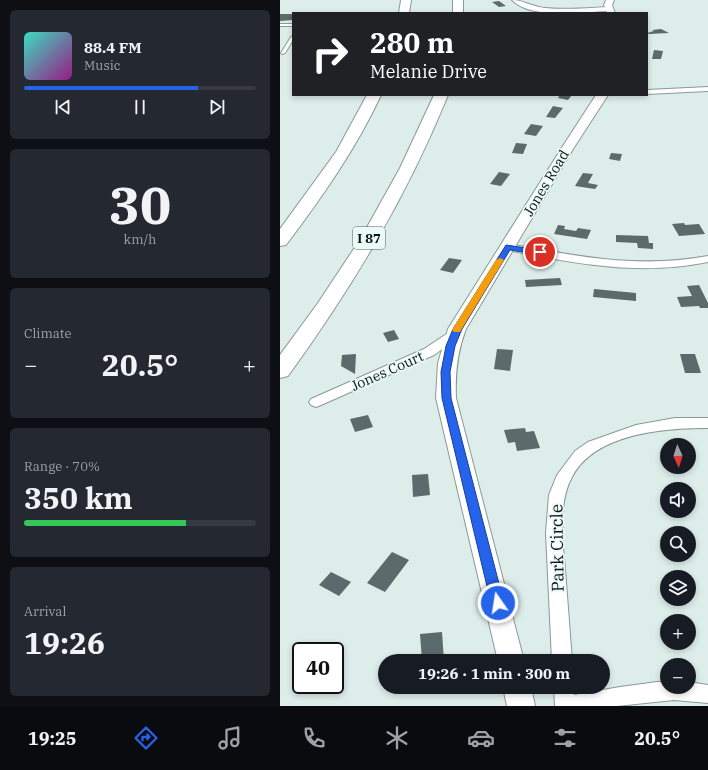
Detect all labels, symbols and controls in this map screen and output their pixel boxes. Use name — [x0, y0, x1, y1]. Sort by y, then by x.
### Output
text: 280 m — [370, 24, 454, 61]
icon: right — [304, 28, 356, 80]
text: 88.4 FM — [84, 38, 142, 57]
text: Music — [84, 57, 121, 74]
text: Melanie Drive — [370, 60, 487, 83]
icon: previous — [52, 96, 74, 118]
icon: pause — [129, 96, 151, 118]
icon: next — [206, 96, 228, 118]
street label: Jones Road — [519, 146, 573, 219]
text: 30 — [109, 171, 171, 238]
road number: I 87 — [353, 227, 385, 249]
text: km/h — [124, 231, 156, 248]
pin — [523, 235, 557, 269]
icon: arrive — [529, 241, 551, 263]
text: Climate — [24, 325, 71, 342]
text: 20.5° — [102, 345, 178, 384]
street label: Jones Court — [348, 347, 426, 395]
text: − — [24, 350, 37, 379]
text: + — [243, 350, 256, 379]
north arrow — [660, 438, 696, 474]
map controls — [660, 438, 696, 694]
text: Range · 70% — [24, 458, 100, 475]
text: 350 km — [24, 478, 133, 517]
button: sound — [660, 482, 696, 518]
street label: Park Circle — [545, 504, 569, 592]
button: search — [660, 526, 696, 562]
button: layers — [660, 570, 696, 606]
position arrow — [477, 582, 519, 624]
text: Arrival — [24, 603, 66, 620]
button: + — [660, 614, 696, 650]
text: 19:26 — [24, 623, 105, 662]
speed limit sign: 40 — [292, 642, 344, 694]
button: − — [660, 658, 696, 694]
text: 19:26 · 1 min · 300 m — [418, 664, 570, 683]
icon: directions — [132, 724, 160, 752]
icon: music — [216, 724, 244, 752]
icon: phone — [300, 724, 328, 752]
icon: climate — [383, 724, 411, 752]
icon: car — [467, 724, 495, 752]
icon: filters — [551, 724, 579, 752]
text: 19:25 — [28, 727, 76, 750]
text: 20.5° — [634, 727, 680, 750]

